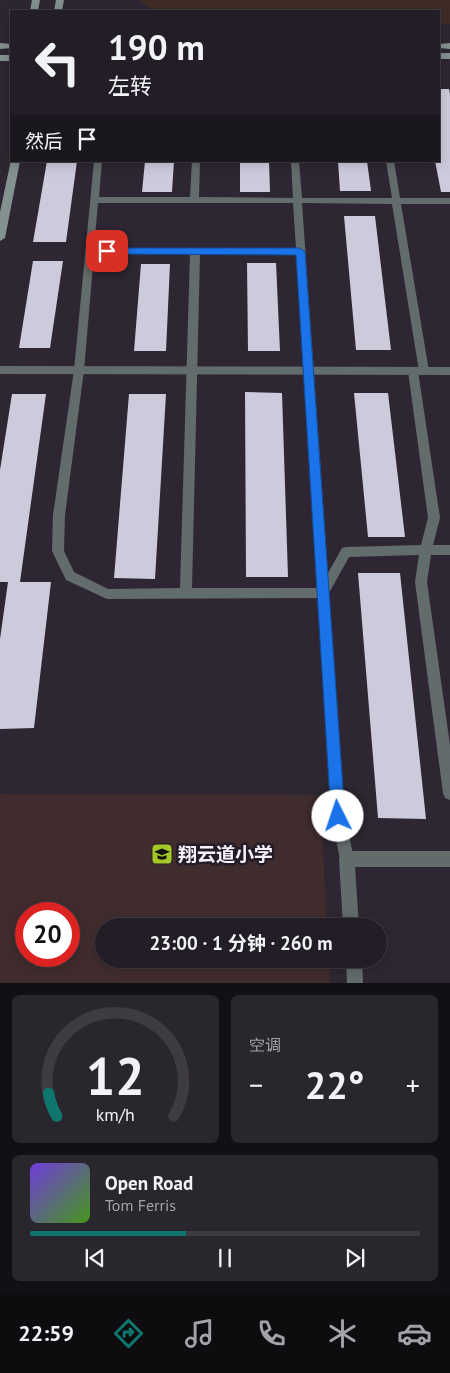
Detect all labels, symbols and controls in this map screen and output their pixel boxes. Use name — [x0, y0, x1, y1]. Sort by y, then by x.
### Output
text: 190 m — [108, 24, 205, 70]
icon: left — [25, 30, 90, 95]
text: 左转 — [108, 72, 152, 100]
icon: arrive — [73, 125, 101, 153]
text: 然后 — [25, 129, 63, 153]
pin — [86, 230, 128, 272]
icon: arrive — [93, 237, 121, 265]
position arrow — [311, 789, 363, 841]
school or university icon: 翔云道小学 — [150, 842, 174, 866]
place label: 翔云道小学 — [178, 842, 273, 866]
speed limit sign: 20 — [15, 902, 80, 967]
text: 23:00 · 1 分钟 · 260 m — [149, 931, 333, 955]
text: 空调 — [249, 1035, 281, 1055]
text: 12 — [86, 1042, 145, 1109]
text: 22° — [305, 1060, 364, 1109]
text: − — [249, 1066, 263, 1103]
text: + — [406, 1066, 420, 1103]
text: km/h — [96, 1103, 135, 1126]
text: Open Road — [105, 1171, 193, 1195]
text: Tom Ferris — [105, 1195, 176, 1215]
icon: previous — [81, 1244, 109, 1272]
icon: pause — [211, 1244, 239, 1272]
icon: next — [341, 1244, 369, 1272]
icon: directions — [111, 1316, 146, 1351]
icon: music — [182, 1316, 217, 1351]
icon: phone — [254, 1316, 289, 1351]
icon: climate — [325, 1316, 360, 1351]
icon: car — [397, 1316, 432, 1351]
text: 22:59 — [18, 1319, 74, 1347]

